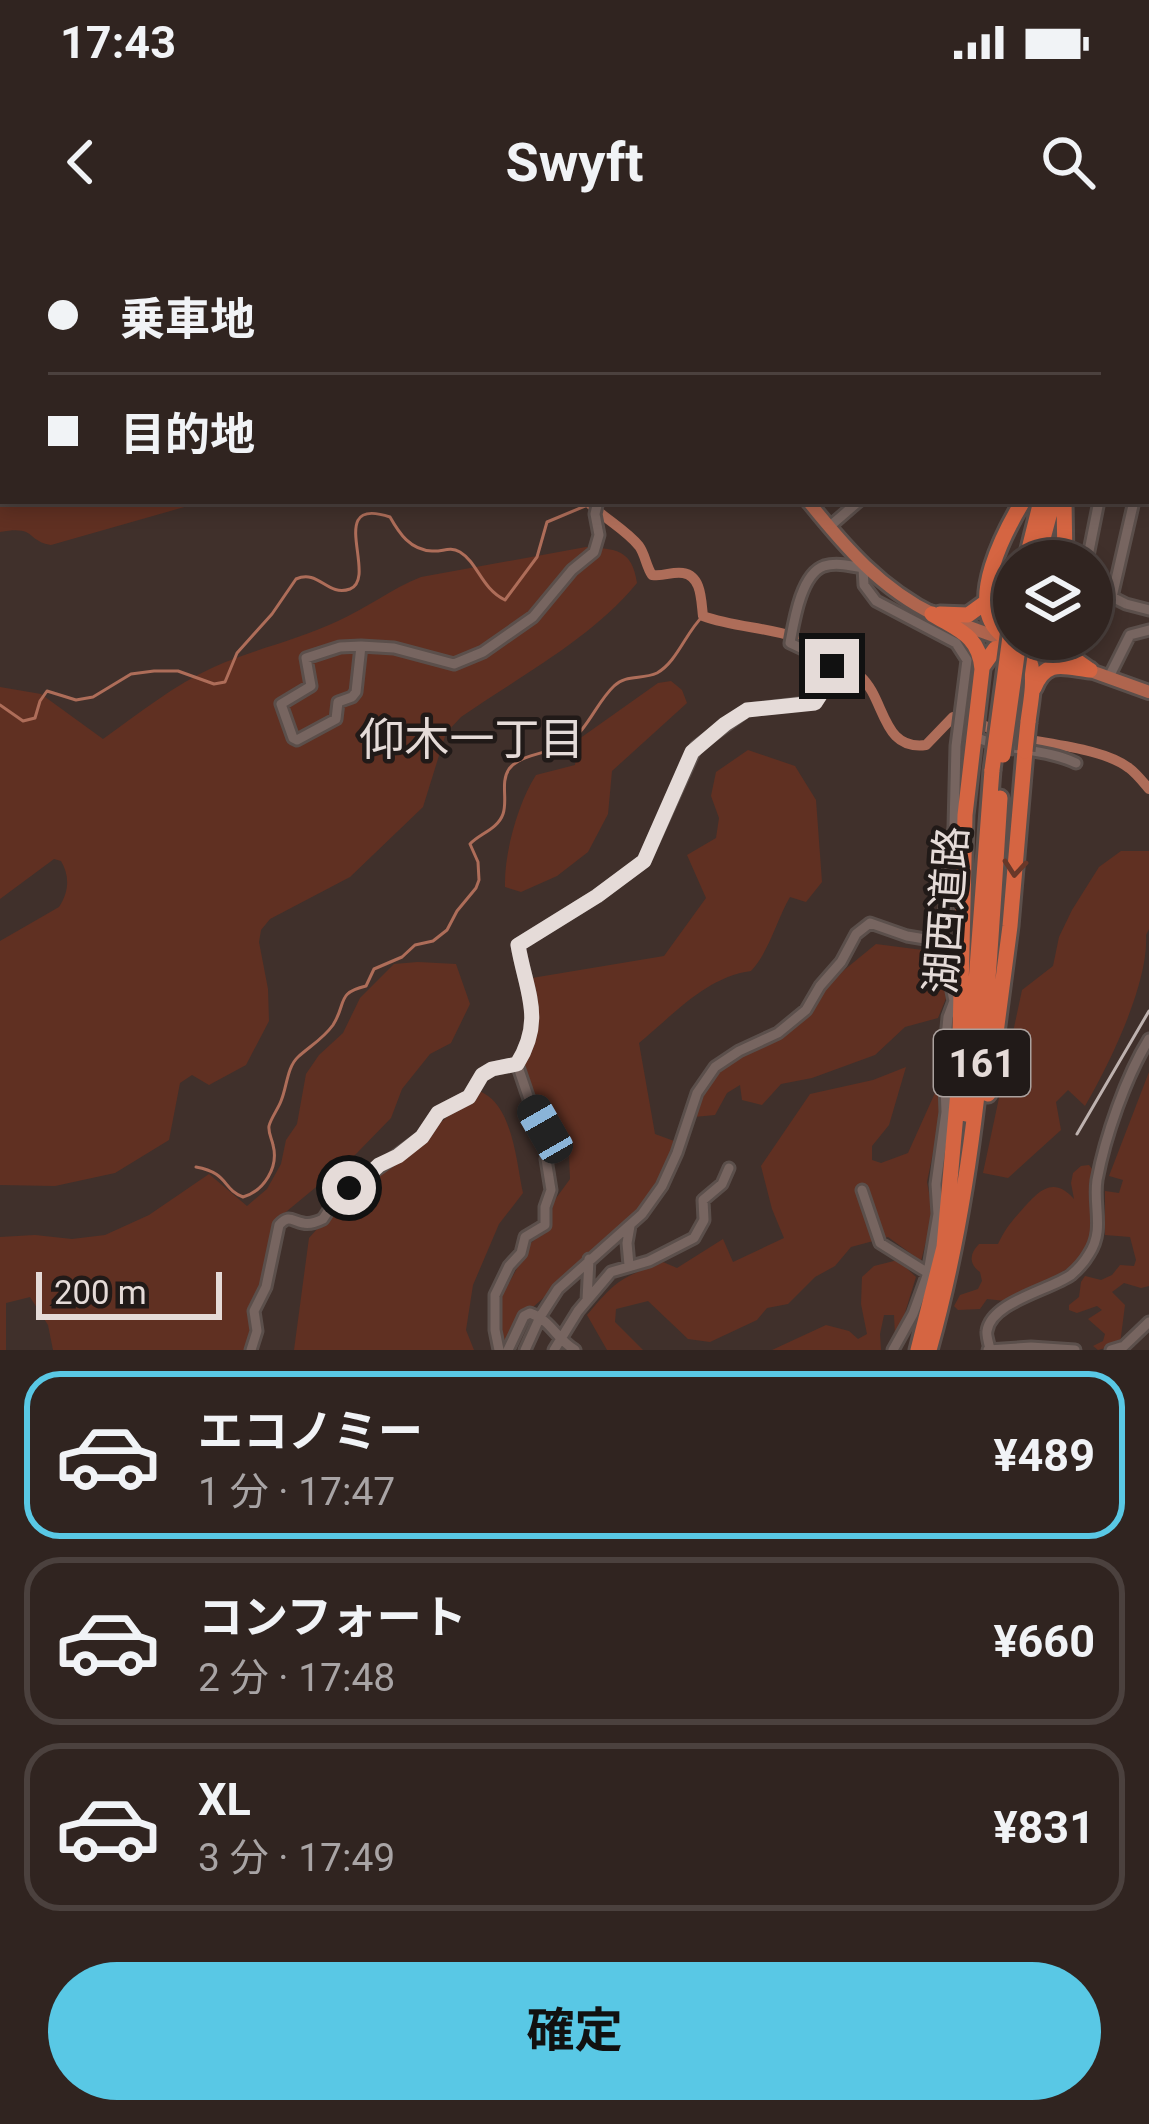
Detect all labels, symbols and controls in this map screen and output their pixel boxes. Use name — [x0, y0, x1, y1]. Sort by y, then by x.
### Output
text: 17:43 — [60, 16, 176, 69]
icon: back — [48, 129, 114, 195]
icon: search — [1035, 129, 1101, 195]
text: Swyft — [505, 131, 644, 194]
text: 乗車地 — [120, 293, 255, 346]
text: 目的地 — [120, 408, 255, 461]
map controls — [993, 540, 1113, 660]
button: layers — [993, 540, 1113, 660]
route end — [805, 639, 859, 693]
district label: 仰木一丁目 — [359, 713, 585, 766]
street label: 湖西道路 — [916, 825, 977, 996]
one-way arrow — [1003, 859, 1029, 878]
road number: 161 — [934, 1030, 1030, 1096]
car — [511, 1089, 579, 1169]
route start — [322, 1161, 376, 1215]
scale bar — [36, 1266, 222, 1319]
text: 200 m — [54, 1273, 147, 1312]
icon: car — [54, 1401, 162, 1509]
text: エコノミー — [198, 1405, 423, 1458]
text: ¥489 — [993, 1429, 1095, 1482]
text: 1 分 · 17:47 — [198, 1469, 395, 1515]
icon: car — [54, 1587, 162, 1695]
text: コンフォート — [198, 1591, 467, 1644]
text: ¥660 — [993, 1615, 1095, 1668]
text: 2 分 · 17:48 — [198, 1655, 395, 1701]
icon: car — [54, 1773, 162, 1881]
text: XL — [198, 1773, 251, 1826]
text: ¥831 — [993, 1801, 1095, 1854]
text: 3 分 · 17:49 — [198, 1835, 395, 1881]
button: 確定 — [48, 1962, 1101, 2100]

